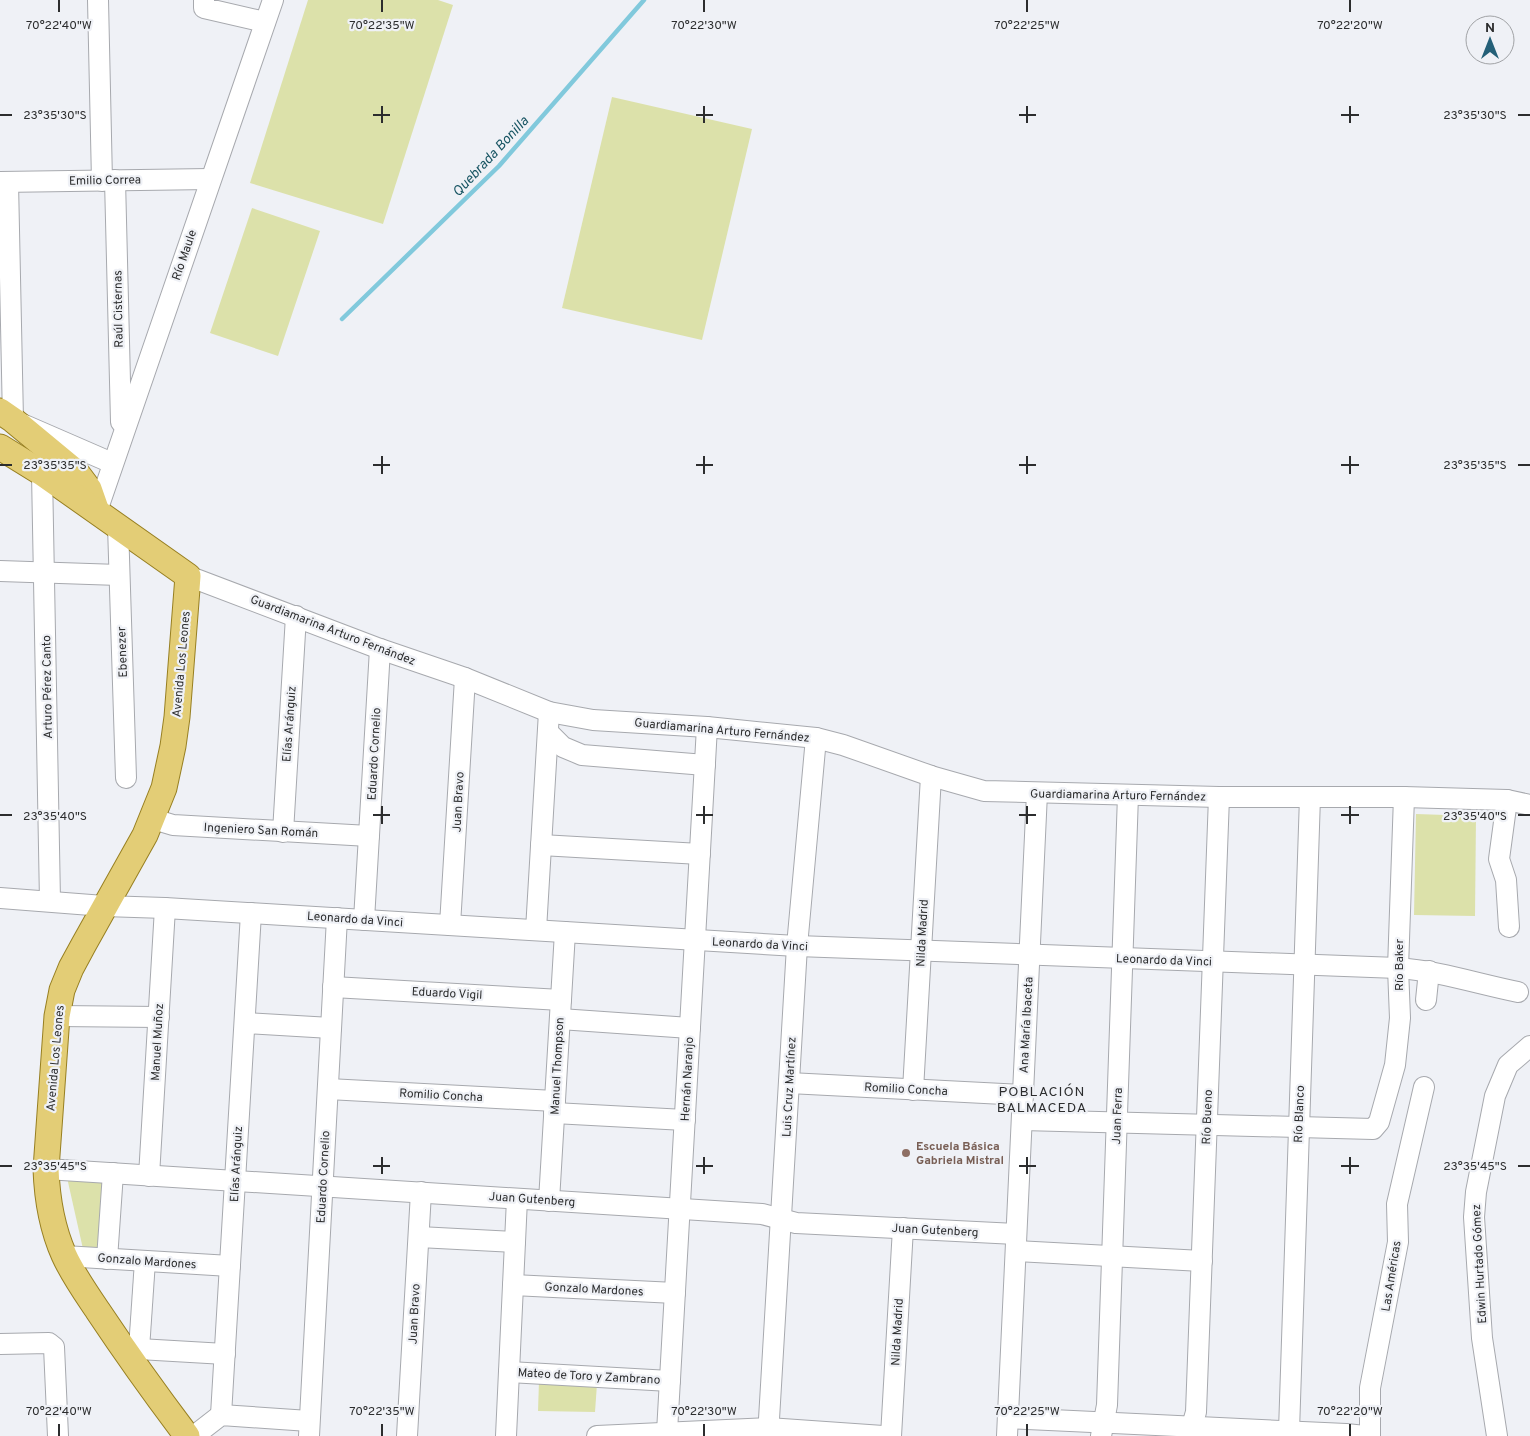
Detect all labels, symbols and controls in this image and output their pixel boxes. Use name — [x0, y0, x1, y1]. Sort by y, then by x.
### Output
north arrow — [1465, 15, 1515, 65]
text: 70°22'40"W — [26, 18, 92, 34]
text: 70°22'35"W — [349, 18, 415, 34]
text: 70°22'30"W — [671, 18, 737, 34]
text: 70°22'25"W — [994, 18, 1060, 34]
text: 70°22'20"W — [1317, 18, 1383, 34]
text: N — [1485, 20, 1495, 37]
text: 23°35'30"S — [23, 108, 87, 124]
text: 23°35'30"S — [1443, 108, 1507, 124]
water label: Quebrada Bonilla — [449, 113, 533, 201]
street label: Emilio Correa — [69, 172, 141, 190]
street label: Río Maule — [169, 228, 201, 283]
street label: Raúl Cisternas — [110, 270, 128, 348]
text: 23°35'35"S — [23, 458, 87, 474]
text: 23°35'35"S — [1443, 458, 1507, 474]
street label: Guardiamarina Arturo Fernández — [248, 592, 418, 670]
street label: Avenida Los Leones — [169, 610, 195, 718]
street label: Ebenezer — [114, 626, 132, 678]
street label: Arturo Pérez Canto — [39, 635, 57, 739]
street label: Elías Aránguiz — [279, 685, 301, 763]
street label: Eduardo Cornelio — [365, 707, 385, 801]
street label: Guardiamarina Arturo Fernández — [634, 715, 810, 747]
street label: Juan Bravo — [449, 771, 469, 833]
street label: Guardiamarina Arturo Fernández — [1030, 786, 1206, 806]
text: 23°35'40"S — [23, 809, 87, 825]
text: 23°35'40"S — [1443, 809, 1507, 825]
street label: Ingeniero San Román — [203, 820, 319, 842]
street label: Nilda Madrid — [913, 899, 933, 967]
street label: Leonardo da Vinci — [306, 909, 403, 931]
street label: Leonardo da Vinci — [712, 934, 808, 956]
street label: Río Baker — [1392, 939, 1408, 991]
street label: Leonardo da Vinci — [1116, 951, 1212, 971]
street label: Ana María Ibaceta — [1016, 976, 1038, 1074]
street label: Eduardo Vigil — [411, 984, 483, 1004]
street label: Manuel Muñoz — [148, 1003, 168, 1081]
street label: Avenida Los Leones — [43, 1004, 69, 1112]
street label: Manuel Thompson — [547, 1017, 569, 1115]
street label: Hernán Naranjo — [678, 1036, 698, 1122]
street label: Luis Cruz Martínez — [779, 1036, 801, 1138]
street label: Romilio Concha — [864, 1080, 948, 1100]
district label: POBLACIÓN BALMACEDA — [997, 1083, 1087, 1117]
street label: Río Blanco — [1291, 1085, 1309, 1143]
street label: Romilio Concha — [399, 1086, 483, 1106]
street label: Juan Ferra — [1109, 1087, 1127, 1145]
street label: Río Bueno — [1199, 1089, 1217, 1145]
street label: Elías Aránguiz — [227, 1126, 247, 1203]
street label: Eduardo Cornelio — [314, 1130, 334, 1224]
place label: Escuela Básica Gabriela Mistral — [916, 1139, 1004, 1169]
marker: Escuela Básica Gabriela Mistral — [900, 1147, 912, 1159]
text: 23°35'45"S — [23, 1159, 87, 1175]
text: 23°35'45"S — [1443, 1159, 1507, 1175]
street label: Juan Gutenberg — [488, 1189, 576, 1211]
street label: Edwin Hurtado Gómez — [1469, 1204, 1491, 1324]
street label: Juan Gutenberg — [891, 1221, 979, 1241]
street label: Las Américas — [1378, 1240, 1405, 1313]
street label: Gonzalo Mardones — [97, 1251, 197, 1273]
street label: Gonzalo Mardones — [544, 1279, 644, 1301]
street label: Juan Bravo — [405, 1283, 425, 1345]
street label: Nilda Madrid — [888, 1298, 908, 1366]
street label: Mateo de Toro y Zambrano — [517, 1365, 661, 1389]
text: 70°22'40"W — [26, 1404, 92, 1420]
text: 70°22'35"W — [349, 1404, 415, 1420]
text: 70°22'30"W — [671, 1404, 737, 1420]
text: 70°22'25"W — [994, 1404, 1060, 1420]
text: 70°22'20"W — [1317, 1404, 1383, 1420]

